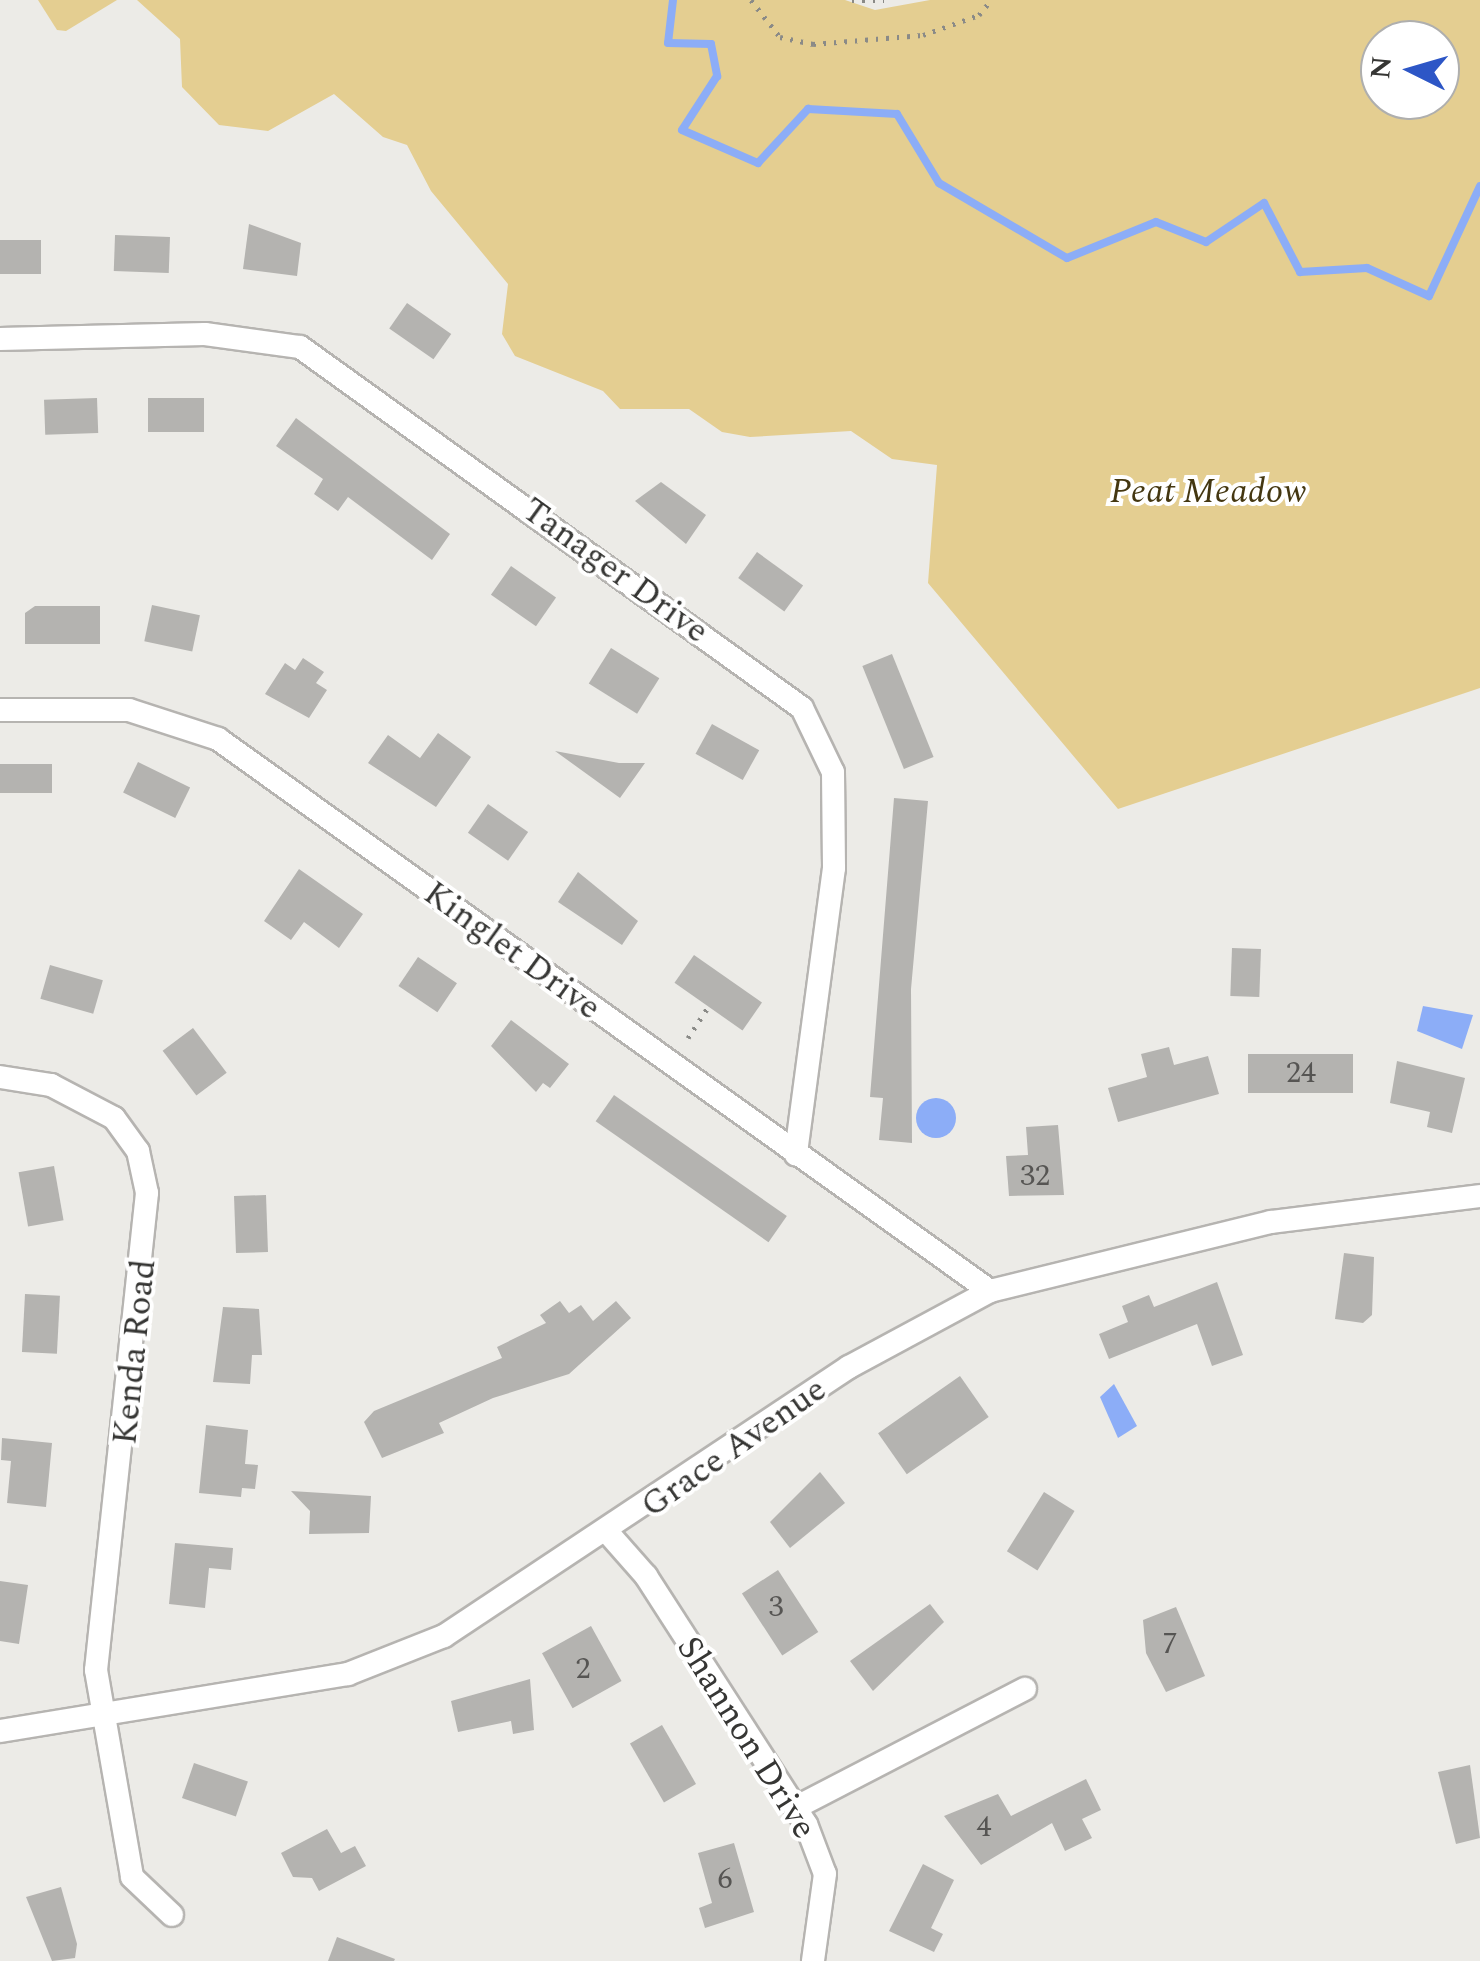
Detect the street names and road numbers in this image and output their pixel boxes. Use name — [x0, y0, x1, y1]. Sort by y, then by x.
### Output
street label: Tanager Drive — [513, 489, 717, 653]
street label: Kinglet Drive — [415, 873, 609, 1029]
street label: Kenda Road — [104, 1257, 166, 1447]
street label: Grace Avenue — [633, 1369, 835, 1527]
street label: Shannon Drive — [667, 1629, 825, 1847]

